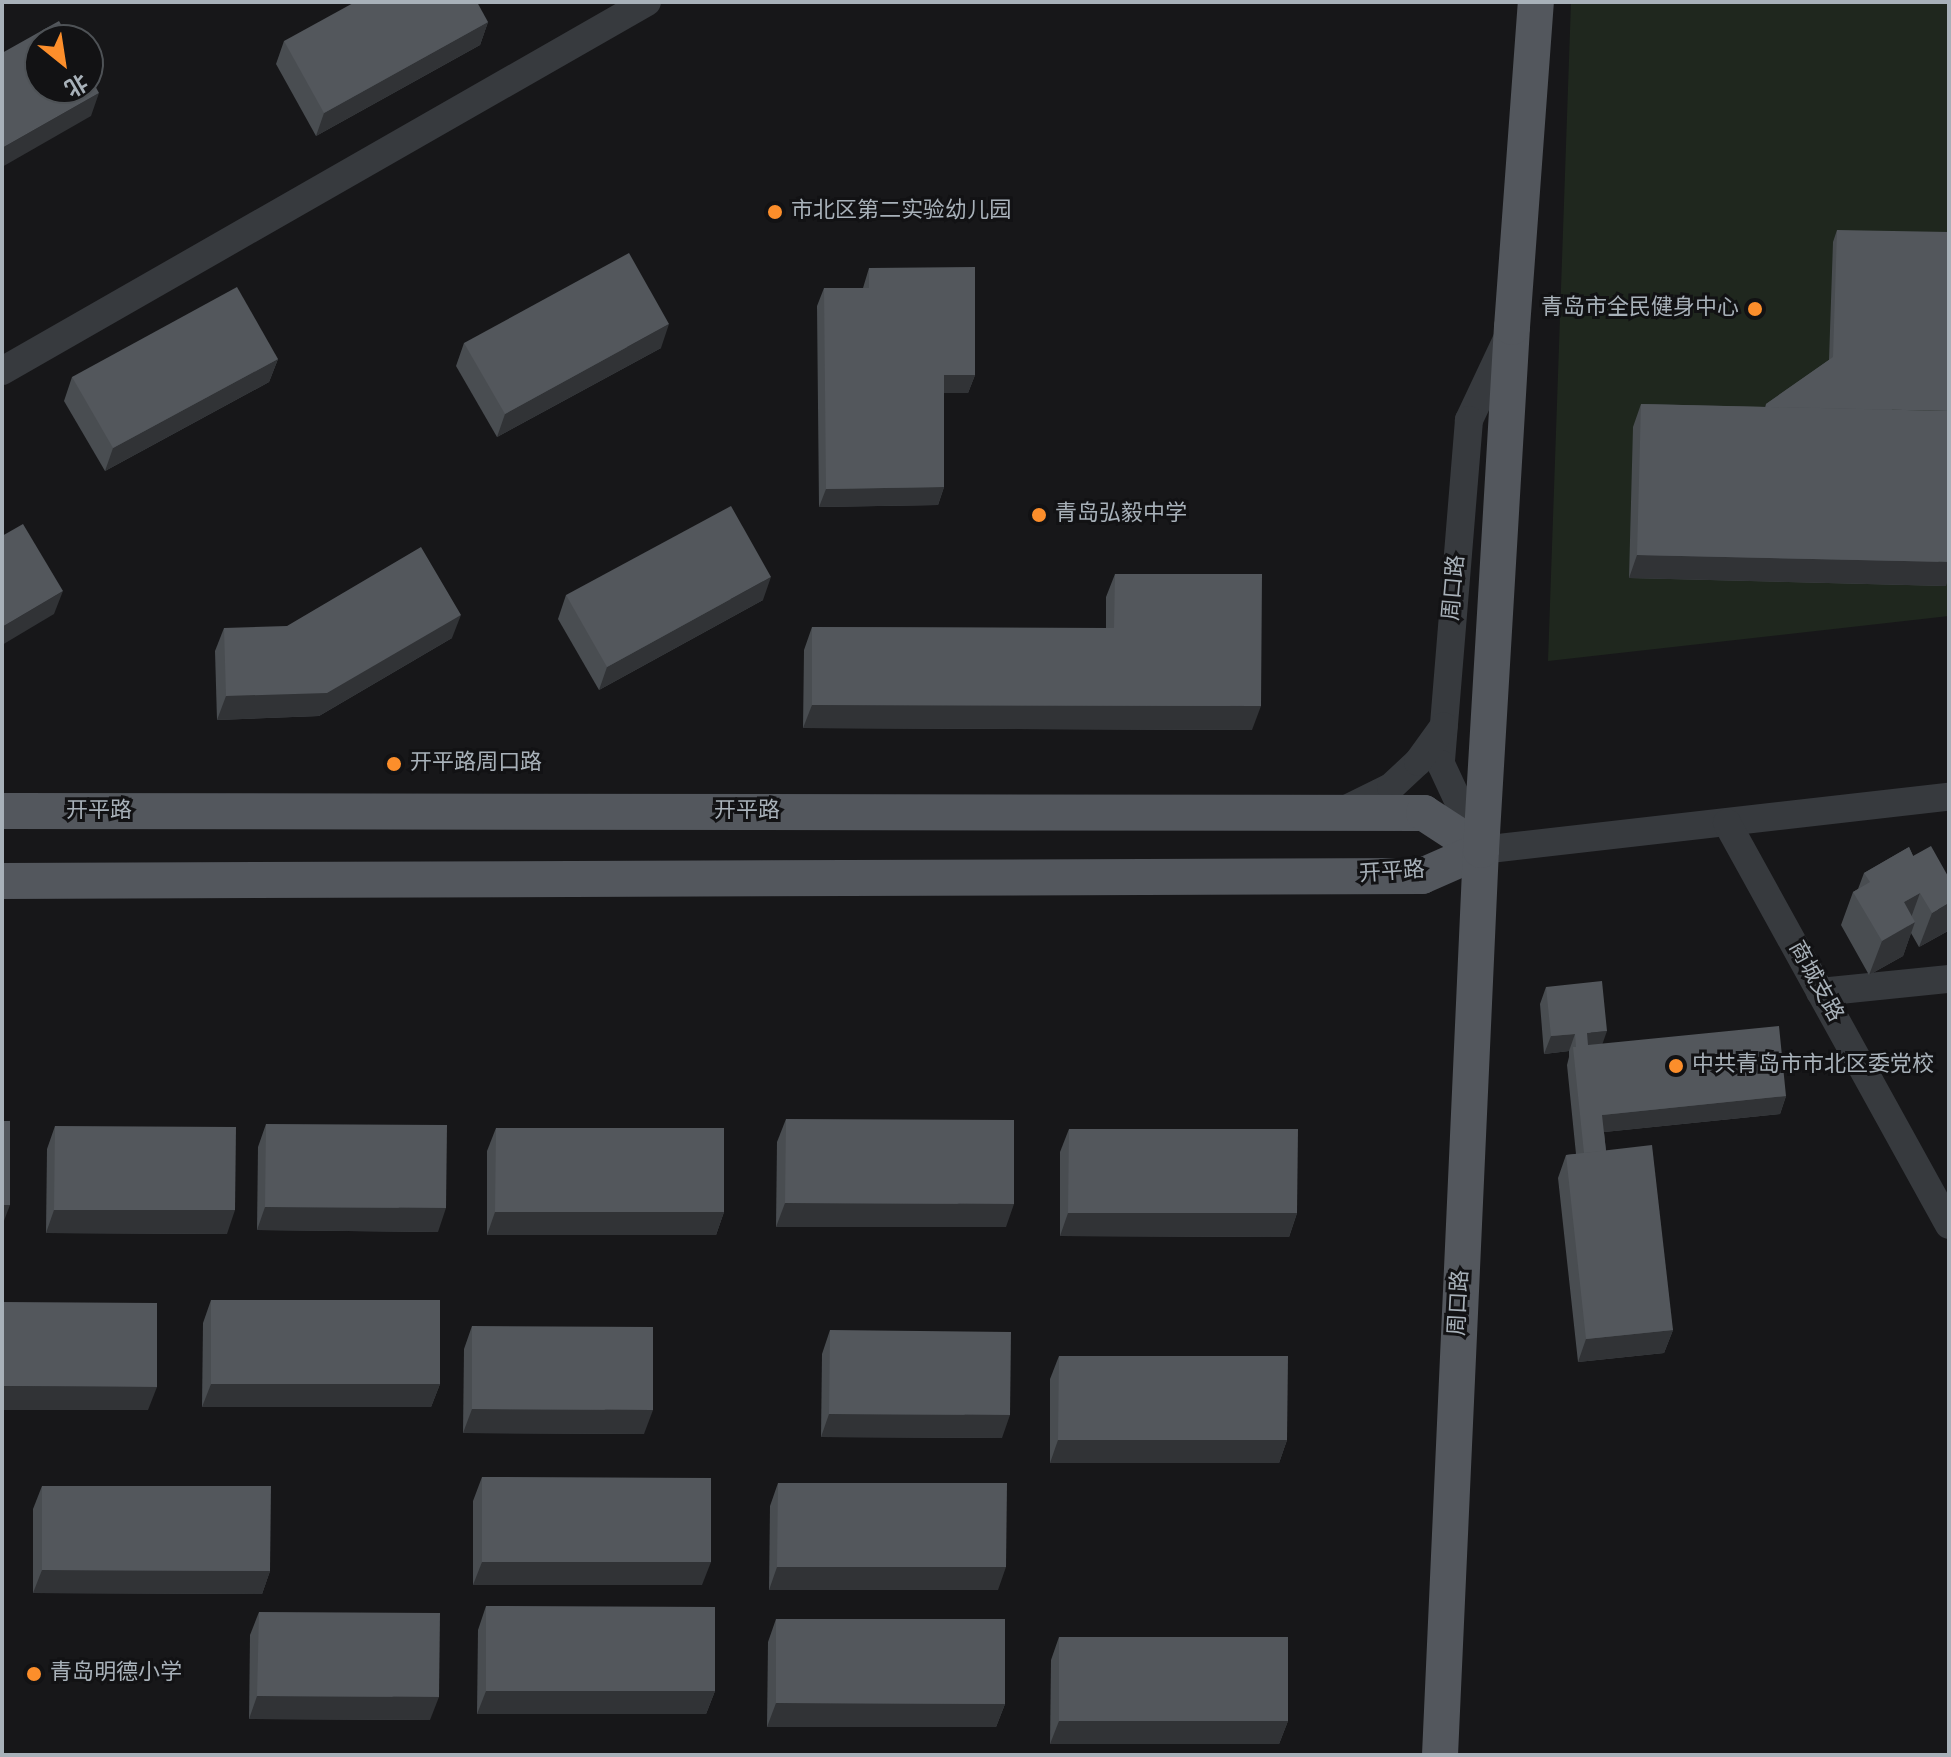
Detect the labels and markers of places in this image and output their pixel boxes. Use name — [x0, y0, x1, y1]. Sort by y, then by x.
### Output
place label: 市北区第二实验幼儿园 — [791, 199, 1011, 225]
marker: 市北区第二实验幼儿园 — [766, 203, 784, 221]
place label: 青岛市全民健身中心 — [1541, 296, 1739, 322]
marker: 青岛市全民健身中心 — [1746, 300, 1764, 318]
place label: 青岛弘毅中学 — [1055, 502, 1187, 528]
marker: 青岛弘毅中学 — [1030, 506, 1048, 524]
place label: 开平路周口路 — [410, 751, 542, 777]
marker: 开平路周口路 — [385, 755, 403, 773]
place label: 中共青岛市市北区委党校 — [1692, 1053, 1934, 1079]
marker: 中共青岛市市北区委党校 — [1667, 1057, 1685, 1075]
place label: 青岛明德小学 — [50, 1661, 182, 1687]
marker: 青岛明德小学 — [25, 1665, 43, 1683]

